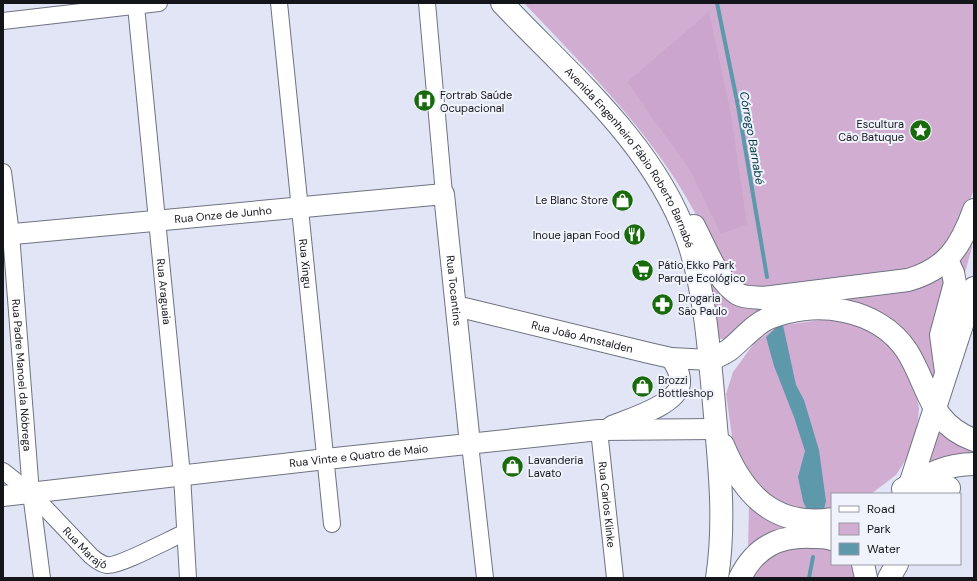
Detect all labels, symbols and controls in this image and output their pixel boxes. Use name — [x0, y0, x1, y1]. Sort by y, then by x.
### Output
street label: Avenida Engenheiro Fábio Roberto Barnabé — [562, 64, 697, 250]
hospital icon: Fortrab Saúde Ocupacional — [412, 88, 438, 114]
place label: Fortrab Saúde Ocupacional — [440, 88, 512, 115]
water label: Córrego Barnabé — [736, 90, 768, 186]
place label: Escultura Cão Batuque — [838, 117, 904, 144]
place icon: Escultura Cão Batuque — [907, 117, 933, 143]
shop icon: Le Blanc Store — [610, 187, 636, 213]
place label: Le Blanc Store — [535, 193, 608, 207]
street label: Rua Onze de Junho — [174, 203, 272, 226]
restaurant icon: Inoue japan Food — [622, 222, 648, 248]
place label: Inoue japan Food — [533, 228, 620, 242]
street label: Rua Xingu — [296, 238, 315, 289]
street label: Rua Tocantins — [443, 255, 465, 327]
street label: Rua Araguaia — [154, 258, 174, 325]
supermarket icon: Pátio Ekko Park Parque Ecológico — [630, 258, 656, 284]
place label: Pátio Ekko Park Parque Ecológico — [658, 258, 746, 285]
pharmacy icon: Drogaria São Paulo — [649, 291, 675, 317]
place label: Drogaria São Paulo — [678, 291, 727, 318]
street label: Rua Padre Manoel da Nóbrega — [9, 298, 35, 452]
street label: Rua João Amstalden — [530, 318, 634, 356]
shop icon: Brozzi Bottleshop — [629, 373, 655, 399]
place label: Brozzi Bottleshop — [658, 373, 714, 400]
street label: Rua Vinte e Quatro de Maio — [289, 441, 429, 470]
shop icon: Lavanderia Lavato — [500, 453, 526, 479]
place label: Lavanderia Lavato — [528, 453, 583, 480]
street label: Rua Carlos Klinke — [595, 461, 619, 548]
legend — [831, 493, 961, 565]
text: Road — [867, 501, 895, 517]
text: Park — [867, 521, 891, 537]
street label: Rua Marajó — [60, 524, 109, 572]
text: Water — [867, 541, 901, 557]

